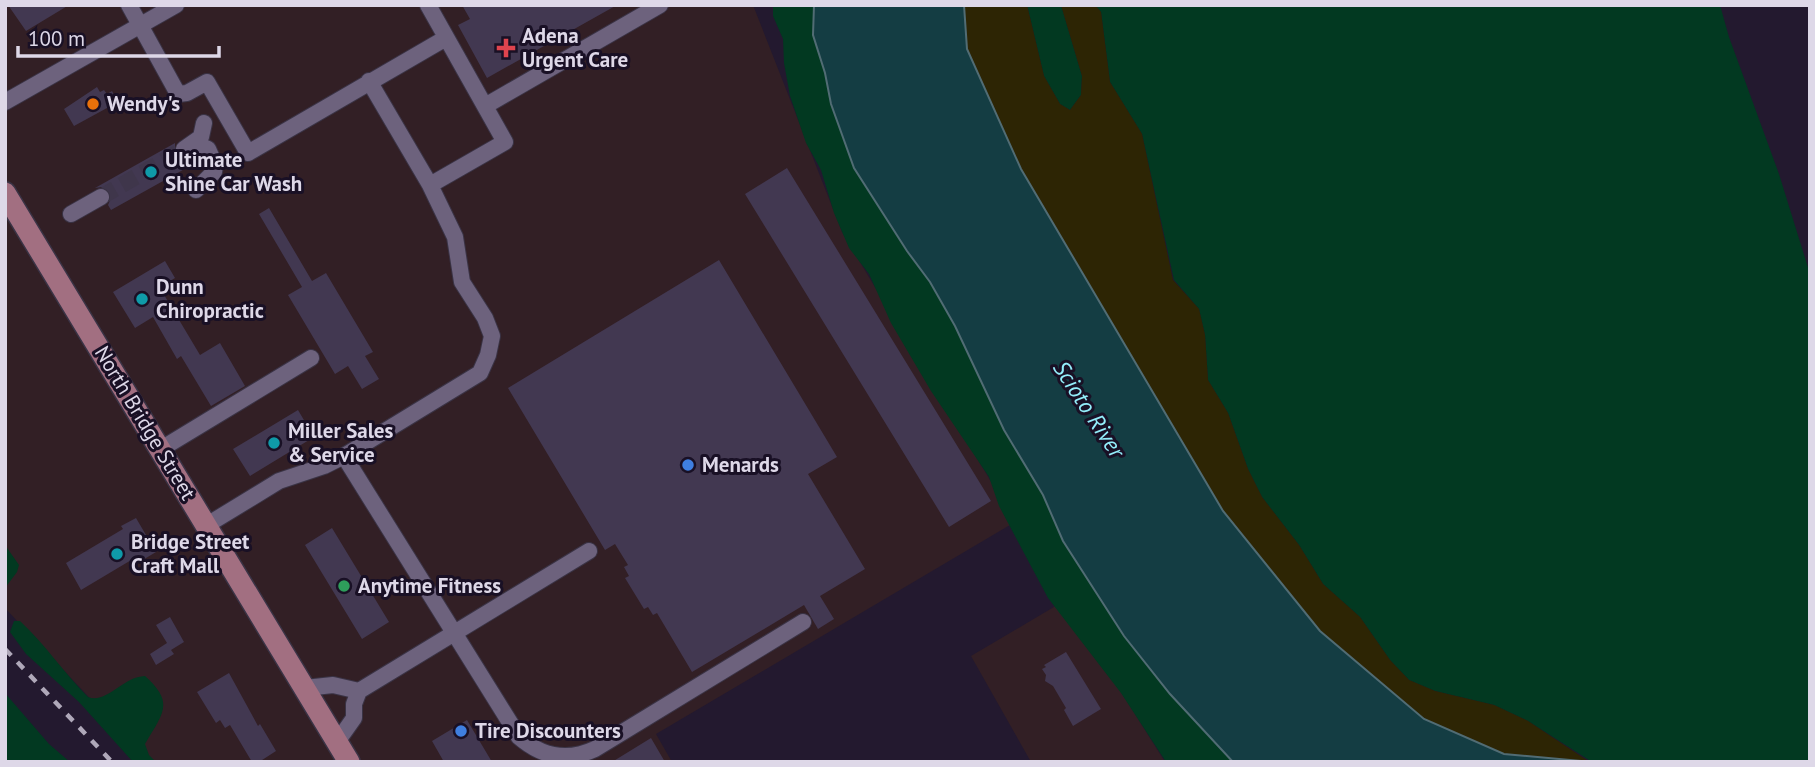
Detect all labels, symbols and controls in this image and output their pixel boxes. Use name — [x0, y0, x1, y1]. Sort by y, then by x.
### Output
scale bar — [18, 14, 219, 58]
place label: Adena Urgent Care — [522, 22, 628, 73]
text: 100 m — [28, 25, 85, 52]
marker: Adena Urgent Care — [496, 38, 516, 58]
place label: Wendy's — [107, 90, 180, 117]
marker: Wendy's — [85, 96, 101, 112]
place label: Ultimate Shine Car Wash — [165, 146, 302, 197]
marker: Ultimate Shine Car Wash — [143, 164, 159, 180]
place label: Dunn Chiropractic — [156, 273, 264, 324]
marker: Dunn Chiropractic — [134, 291, 150, 307]
street label: North Bridge Street — [89, 341, 202, 505]
water label: Scioto River — [1047, 355, 1132, 464]
place label: Miller Sales & Service — [288, 417, 394, 468]
marker: Miller Sales & Service — [266, 435, 282, 451]
place label: Menards — [702, 451, 779, 478]
marker: Menards — [680, 457, 696, 473]
place label: Bridge Street Craft Mall — [131, 528, 250, 579]
marker: Bridge Street Craft Mall — [109, 546, 125, 562]
place label: Anytime Fitness — [358, 572, 501, 599]
marker: Anytime Fitness — [336, 578, 352, 594]
place label: Tire Discounters — [475, 717, 621, 744]
marker: Tire Discounters — [453, 723, 469, 739]

